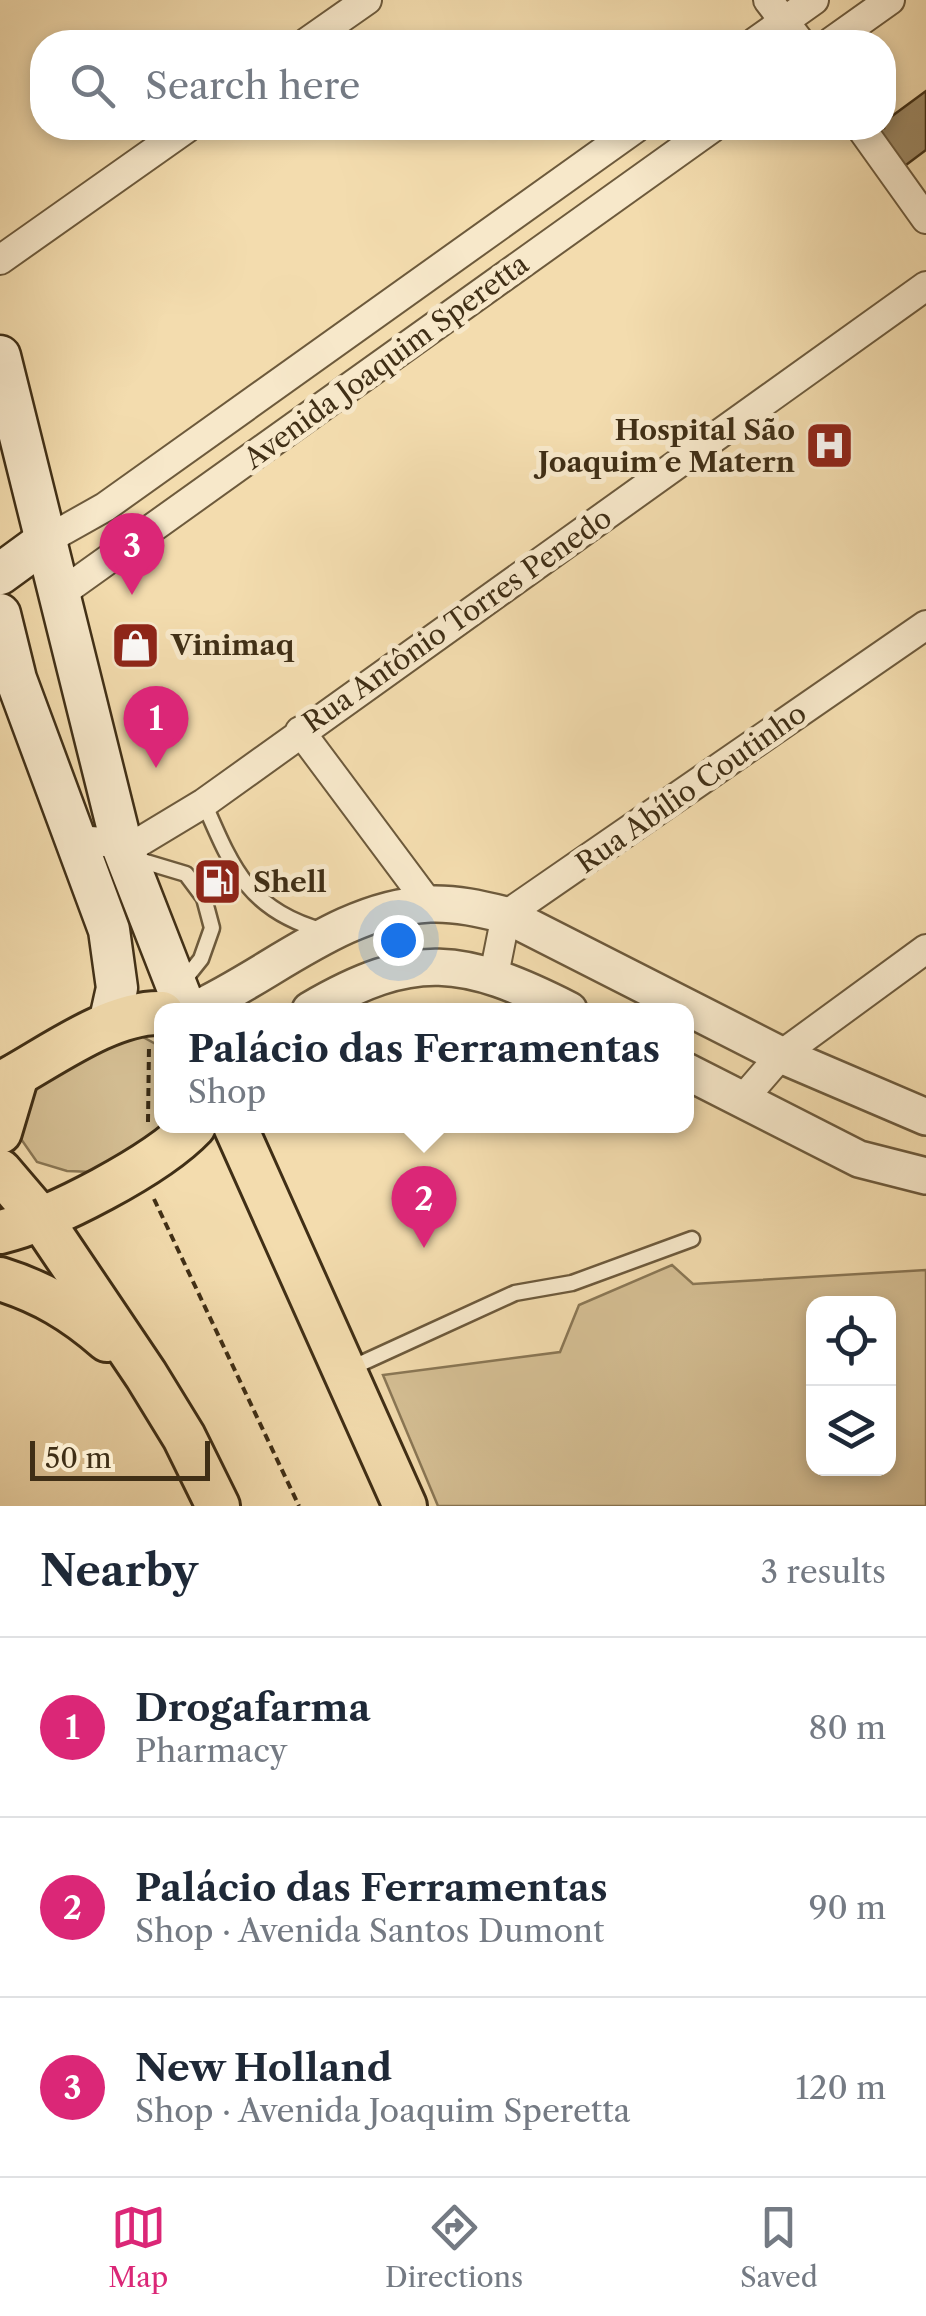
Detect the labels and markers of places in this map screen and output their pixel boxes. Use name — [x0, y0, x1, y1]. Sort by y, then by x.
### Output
place label: Hospital São Joaquim e Matern — [533, 413, 795, 479]
hospital icon: Hospital São Joaquim e Matern — [804, 420, 856, 472]
pin: 3 — [100, 512, 164, 595]
shop icon: Vinimaq — [110, 619, 162, 671]
place label: Vinimaq — [170, 628, 295, 662]
pin: 1 — [124, 686, 188, 768]
fuel station icon: Shell — [192, 856, 244, 908]
place label: Shell — [253, 865, 327, 899]
pin: 2 — [392, 1166, 456, 1248]

